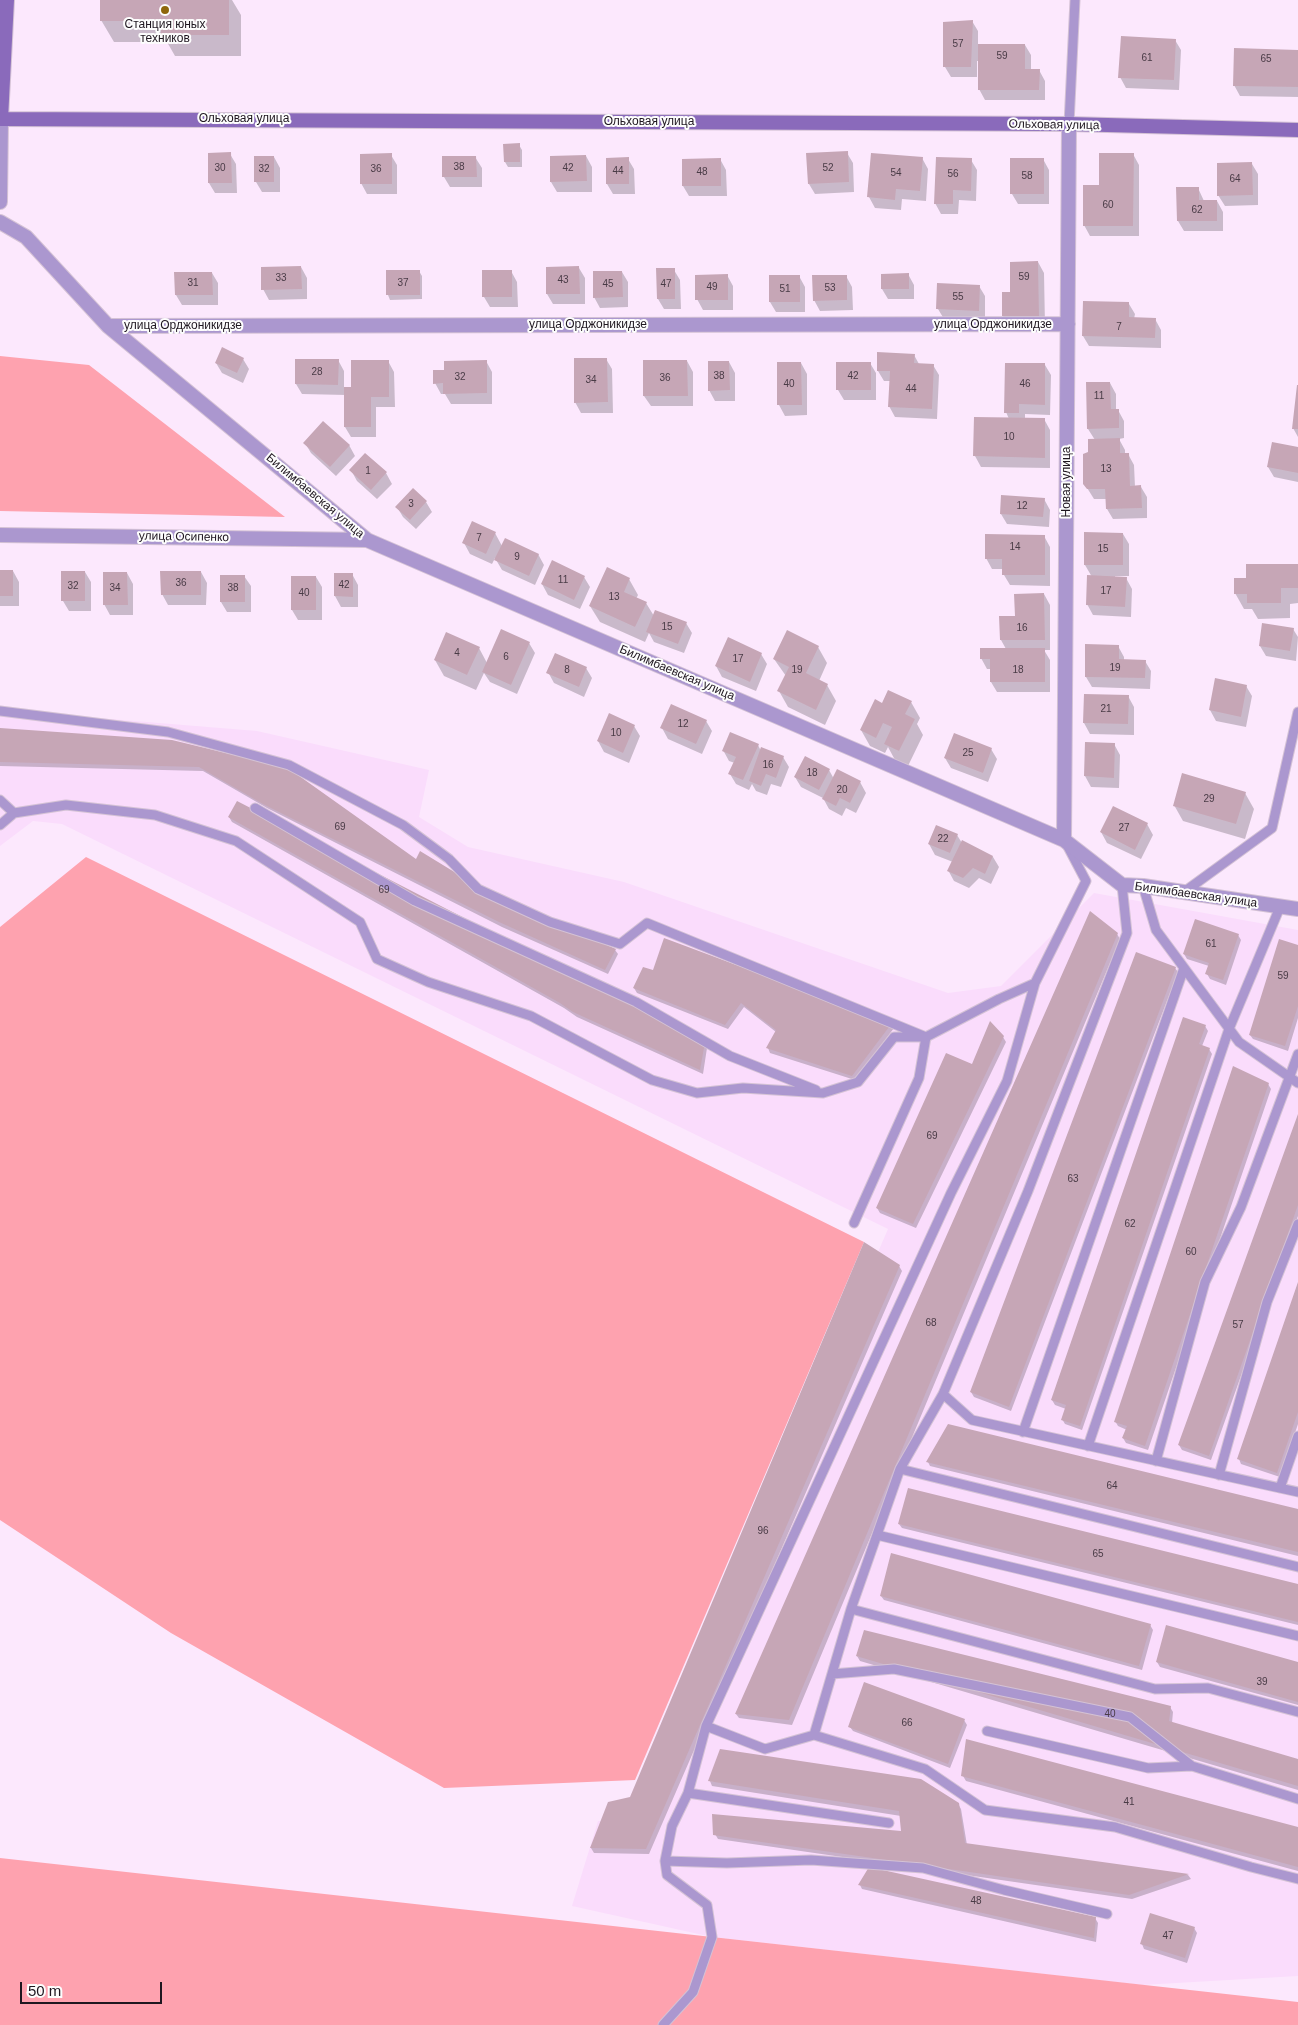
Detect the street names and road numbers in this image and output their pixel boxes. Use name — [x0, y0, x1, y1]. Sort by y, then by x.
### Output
street label: Ольховая улица — [199, 112, 289, 126]
street label: Ольховая улица — [604, 115, 694, 129]
street label: Ольховая улица — [1009, 117, 1099, 133]
street label: улица Орджоникидзе — [529, 318, 647, 332]
street label: улица Орджоникидзе — [934, 318, 1052, 332]
street label: улица Орджоникидзе — [124, 319, 242, 333]
street label: Новая улица — [1060, 446, 1074, 518]
street label: Билимбаевская улица — [263, 451, 367, 541]
street label: улица Осипенко — [139, 529, 229, 545]
street label: Билимбаевская улица — [617, 642, 737, 704]
street label: Билимбаевская улица — [1134, 879, 1258, 911]

